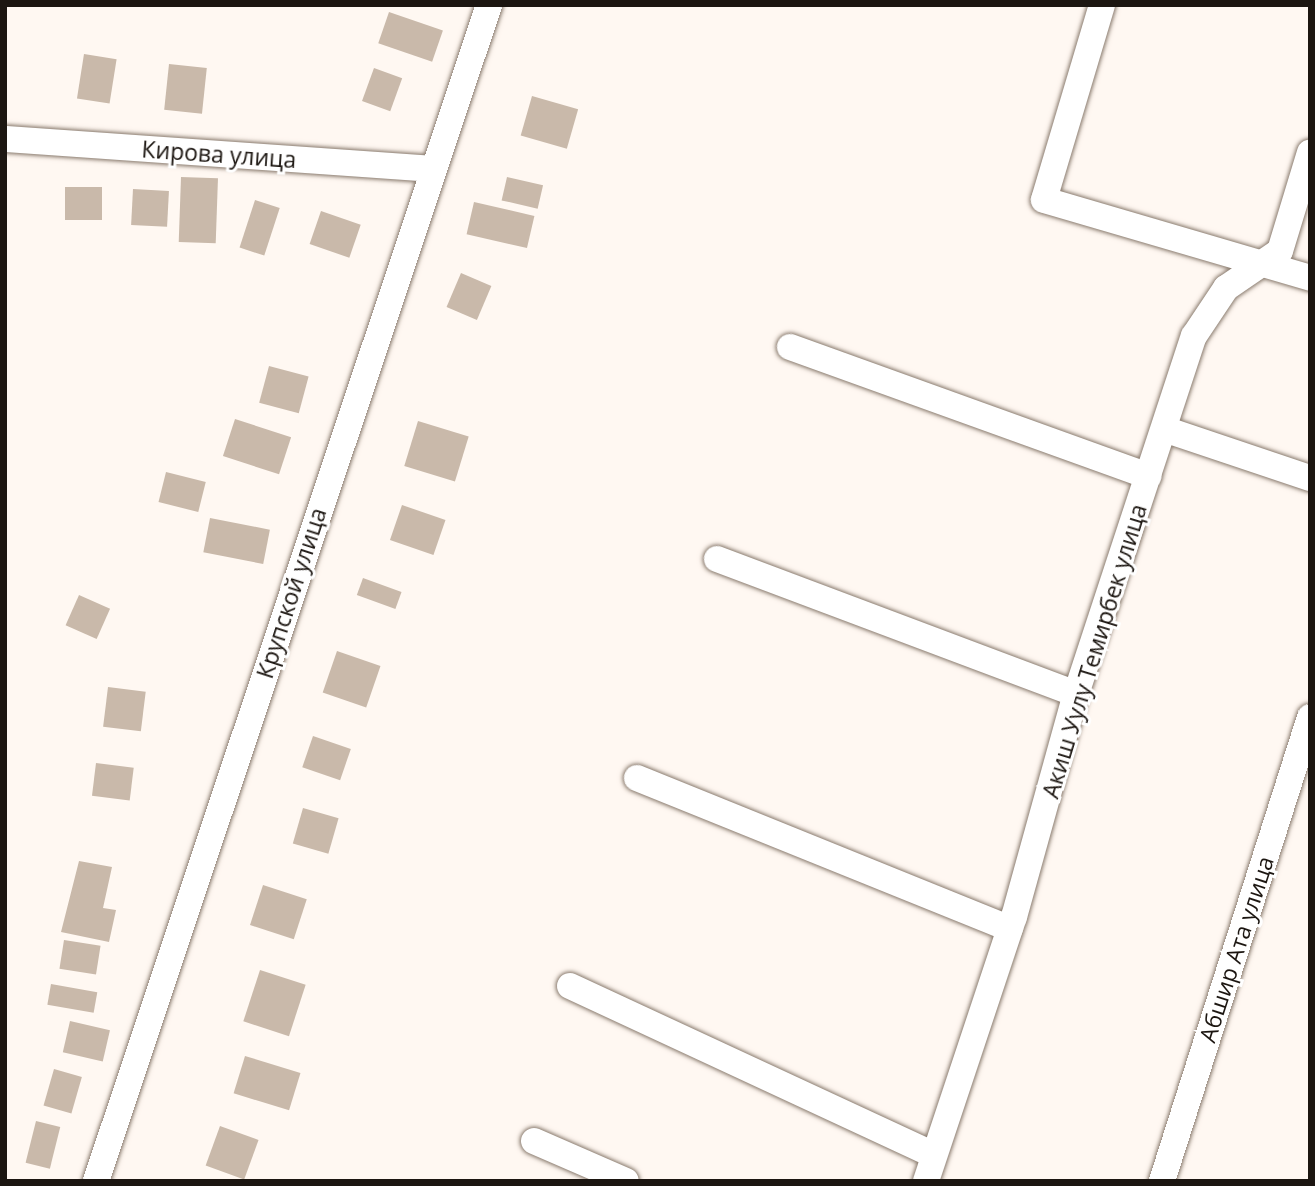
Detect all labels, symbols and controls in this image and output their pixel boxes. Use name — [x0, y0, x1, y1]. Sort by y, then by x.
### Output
street label: Кирова улица — [141, 135, 297, 173]
street label: Акиш Уулу Темирбек улица — [1036, 501, 1152, 801]
street label: Крупской улица — [250, 504, 332, 682]
street label: Абшир Ата улица — [1193, 853, 1279, 1045]

